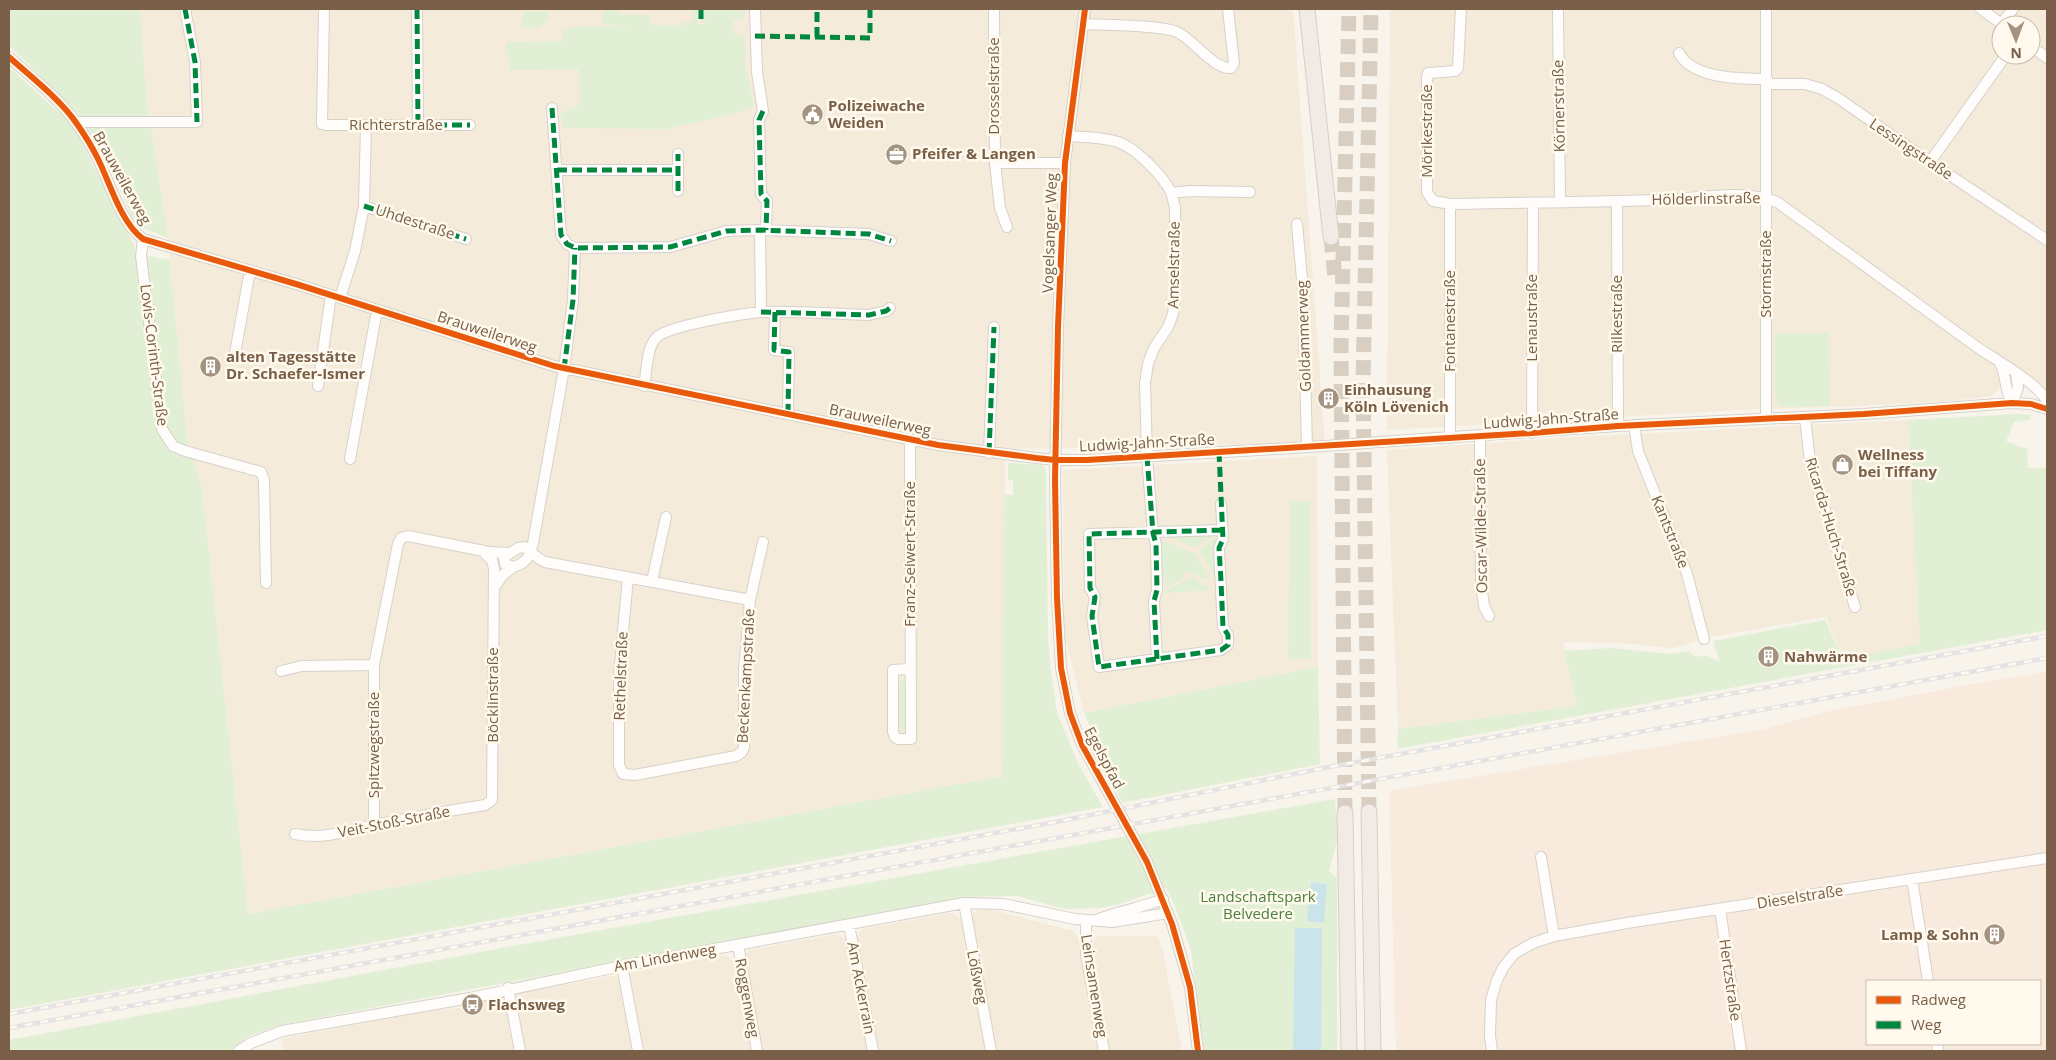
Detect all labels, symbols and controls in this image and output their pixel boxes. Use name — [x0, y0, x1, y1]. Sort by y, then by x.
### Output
north arrow — [1991, 15, 2041, 65]
street label: Drosselstraße — [983, 37, 1003, 135]
text: N — [2010, 44, 2022, 63]
street label: Körnerstraße — [1547, 59, 1569, 153]
street label: Mörikestraße — [1416, 84, 1436, 178]
place label: Polizeiwache Weiden — [828, 95, 925, 132]
public building icon: Polizeiwache Weiden — [800, 103, 824, 127]
street label: Lessingstraße — [1866, 113, 1957, 183]
street label: Richterstraße — [349, 114, 443, 134]
street label: Brauweilerweg — [89, 127, 157, 228]
office icon: Pfeifer & Langen — [884, 142, 908, 166]
place label: Pfeifer & Langen — [912, 143, 1036, 163]
street label: Vogelsanger Weg — [1037, 173, 1061, 293]
street label: Hölderlinstraße — [1651, 187, 1761, 209]
street label: Uhdestraße — [373, 199, 458, 243]
street label: Amselstraße — [1162, 221, 1184, 309]
street label: Stormstraße — [1755, 230, 1775, 318]
street label: Fontanestraße — [1439, 270, 1459, 372]
street label: Lenaustraße — [1521, 274, 1541, 362]
street label: Rilkestraße — [1606, 275, 1626, 353]
street label: Goldammerweg — [1291, 280, 1315, 392]
street label: Lovis-Corinth-Straße — [136, 283, 174, 427]
street label: Brauweilerweg — [435, 306, 540, 357]
place label: alten Tagesstätte Dr. Schaefer-Ismer — [226, 346, 365, 383]
building icon: alten Tagesstätte Dr. Schaefer-Ismer — [198, 354, 222, 378]
place label: Einhausung Köln Lövenich — [1344, 379, 1449, 416]
building icon: Einhausung Köln Lövenich — [1316, 387, 1340, 411]
street label: Brauweilerweg — [827, 398, 933, 440]
street label: Ludwig-Jahn-Straße — [1482, 403, 1619, 433]
street label: Ludwig-Jahn-Straße — [1079, 428, 1215, 456]
place label: Wellness bei Tiffany — [1858, 444, 1938, 481]
shop icon: Wellness bei Tiffany — [1830, 452, 1854, 476]
street label: Ricarda-Huch-Straße — [1801, 455, 1863, 599]
street label: Oscar-Wilde-Straße — [1469, 458, 1491, 594]
street label: Franz-Seiwert-Straße — [899, 481, 919, 627]
street label: Kantstraße — [1647, 492, 1695, 571]
street label: Beckenkampstraße — [731, 608, 759, 744]
street label: Rethelstraße — [608, 631, 632, 721]
building icon: Nahwärme — [1756, 645, 1780, 669]
place label: Nahwärme — [1784, 646, 1868, 666]
street label: Böcklinstraße — [482, 647, 502, 743]
street label: Spitzwegstraße — [363, 692, 383, 798]
street label: Egelspfad — [1080, 723, 1130, 792]
street label: Veit-Stoß-Straße — [336, 800, 452, 842]
street label: Dieselstraße — [1755, 879, 1844, 913]
park label: Landschaftspark Belvedere — [1200, 886, 1316, 923]
building icon: Lamp & Sohn — [1983, 923, 2007, 947]
place label: Lamp & Sohn — [1881, 924, 1979, 944]
street label: Leinsamenweg — [1077, 933, 1113, 1039]
street label: Am Lindenweg — [612, 938, 717, 976]
street label: Hertzstraße — [1715, 938, 1747, 1022]
street label: Am Ackerrain — [843, 940, 881, 1036]
street label: Lößweg — [963, 948, 993, 1005]
street label: Roggenweg — [731, 957, 765, 1039]
legend — [1866, 980, 2041, 1045]
text: Radweg — [1911, 989, 1966, 1009]
bus stop icon: Flachsweg — [460, 993, 484, 1017]
place label: Flachsweg — [488, 994, 566, 1014]
text: Weg — [1911, 1014, 1941, 1034]

